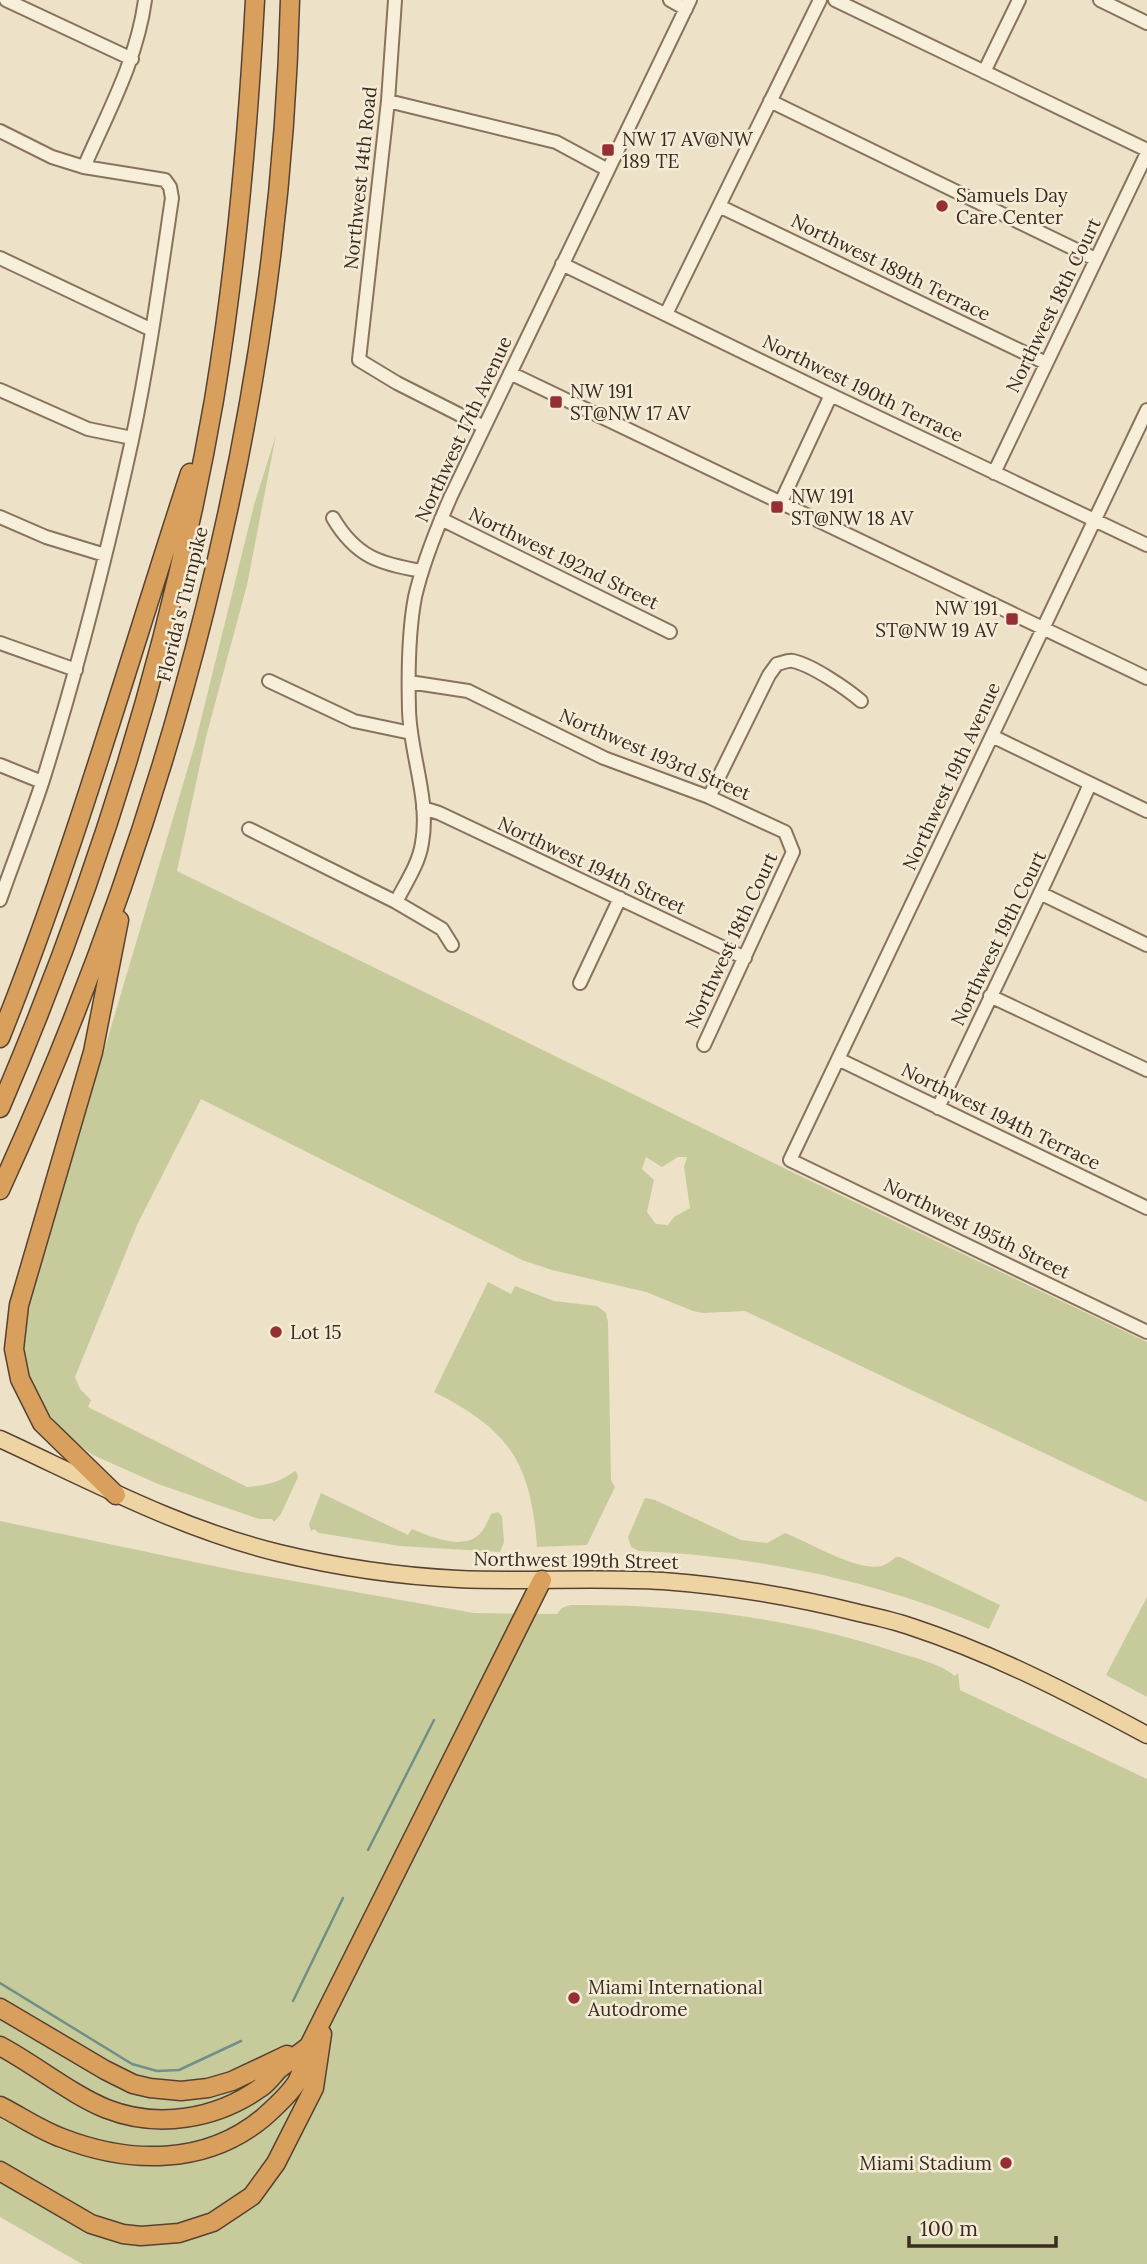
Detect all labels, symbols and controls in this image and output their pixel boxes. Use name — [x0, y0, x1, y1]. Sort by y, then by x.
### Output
street label: Northwest 14th Road — [338, 85, 382, 271]
place label: NW 17 AV@NW 189 TE — [622, 127, 754, 173]
marker: NW 17 AV@NW 189 TE — [600, 142, 616, 158]
place label: Samuels Day Care Center — [956, 183, 1068, 229]
marker: Samuels Day Care Center — [934, 198, 950, 214]
street label: Northwest 189th Terrace — [787, 208, 995, 326]
street label: Northwest 18th Court — [1000, 213, 1106, 396]
street label: Northwest 190th Terrace — [759, 329, 967, 447]
street label: Northwest 17th Avenue — [409, 332, 517, 526]
place label: NW 191 ST@NW 17 AV — [570, 379, 691, 425]
marker: NW 191 ST@NW 17 AV — [548, 394, 564, 410]
place label: NW 191 ST@NW 18 AV — [791, 484, 914, 530]
marker: NW 191 ST@NW 18 AV — [769, 499, 785, 515]
street label: Northwest 192nd Street — [465, 501, 664, 615]
street label: Florida's Turnpike — [151, 524, 213, 684]
place label: NW 191 ST@NW 19 AV — [875, 596, 999, 642]
marker: NW 191 ST@NW 19 AV — [1004, 611, 1020, 627]
street label: Northwest 19th Avenue — [897, 678, 1005, 874]
street label: Northwest 193rd Street — [556, 703, 755, 805]
street label: Northwest 194th Street — [494, 811, 690, 919]
street label: Northwest 19th Court — [945, 846, 1051, 1030]
street label: Northwest 18th Court — [680, 848, 783, 1032]
street label: Northwest 194th Terrace — [897, 1057, 1105, 1175]
street label: Northwest 195th Street — [880, 1172, 1075, 1284]
place label: Lot 15 — [290, 1320, 342, 1344]
marker: Lot 15 — [268, 1324, 284, 1340]
street label: Northwest 199th Street — [473, 1546, 679, 1574]
place label: Miami International Autodrome — [587, 1975, 763, 2021]
marker: Miami International Autodrome — [566, 1990, 582, 2006]
place label: Miami Stadium — [859, 2151, 992, 2175]
marker: Miami Stadium — [998, 2155, 1014, 2171]
scale bar — [909, 2204, 1056, 2248]
text: 100 m — [920, 2215, 978, 2242]

